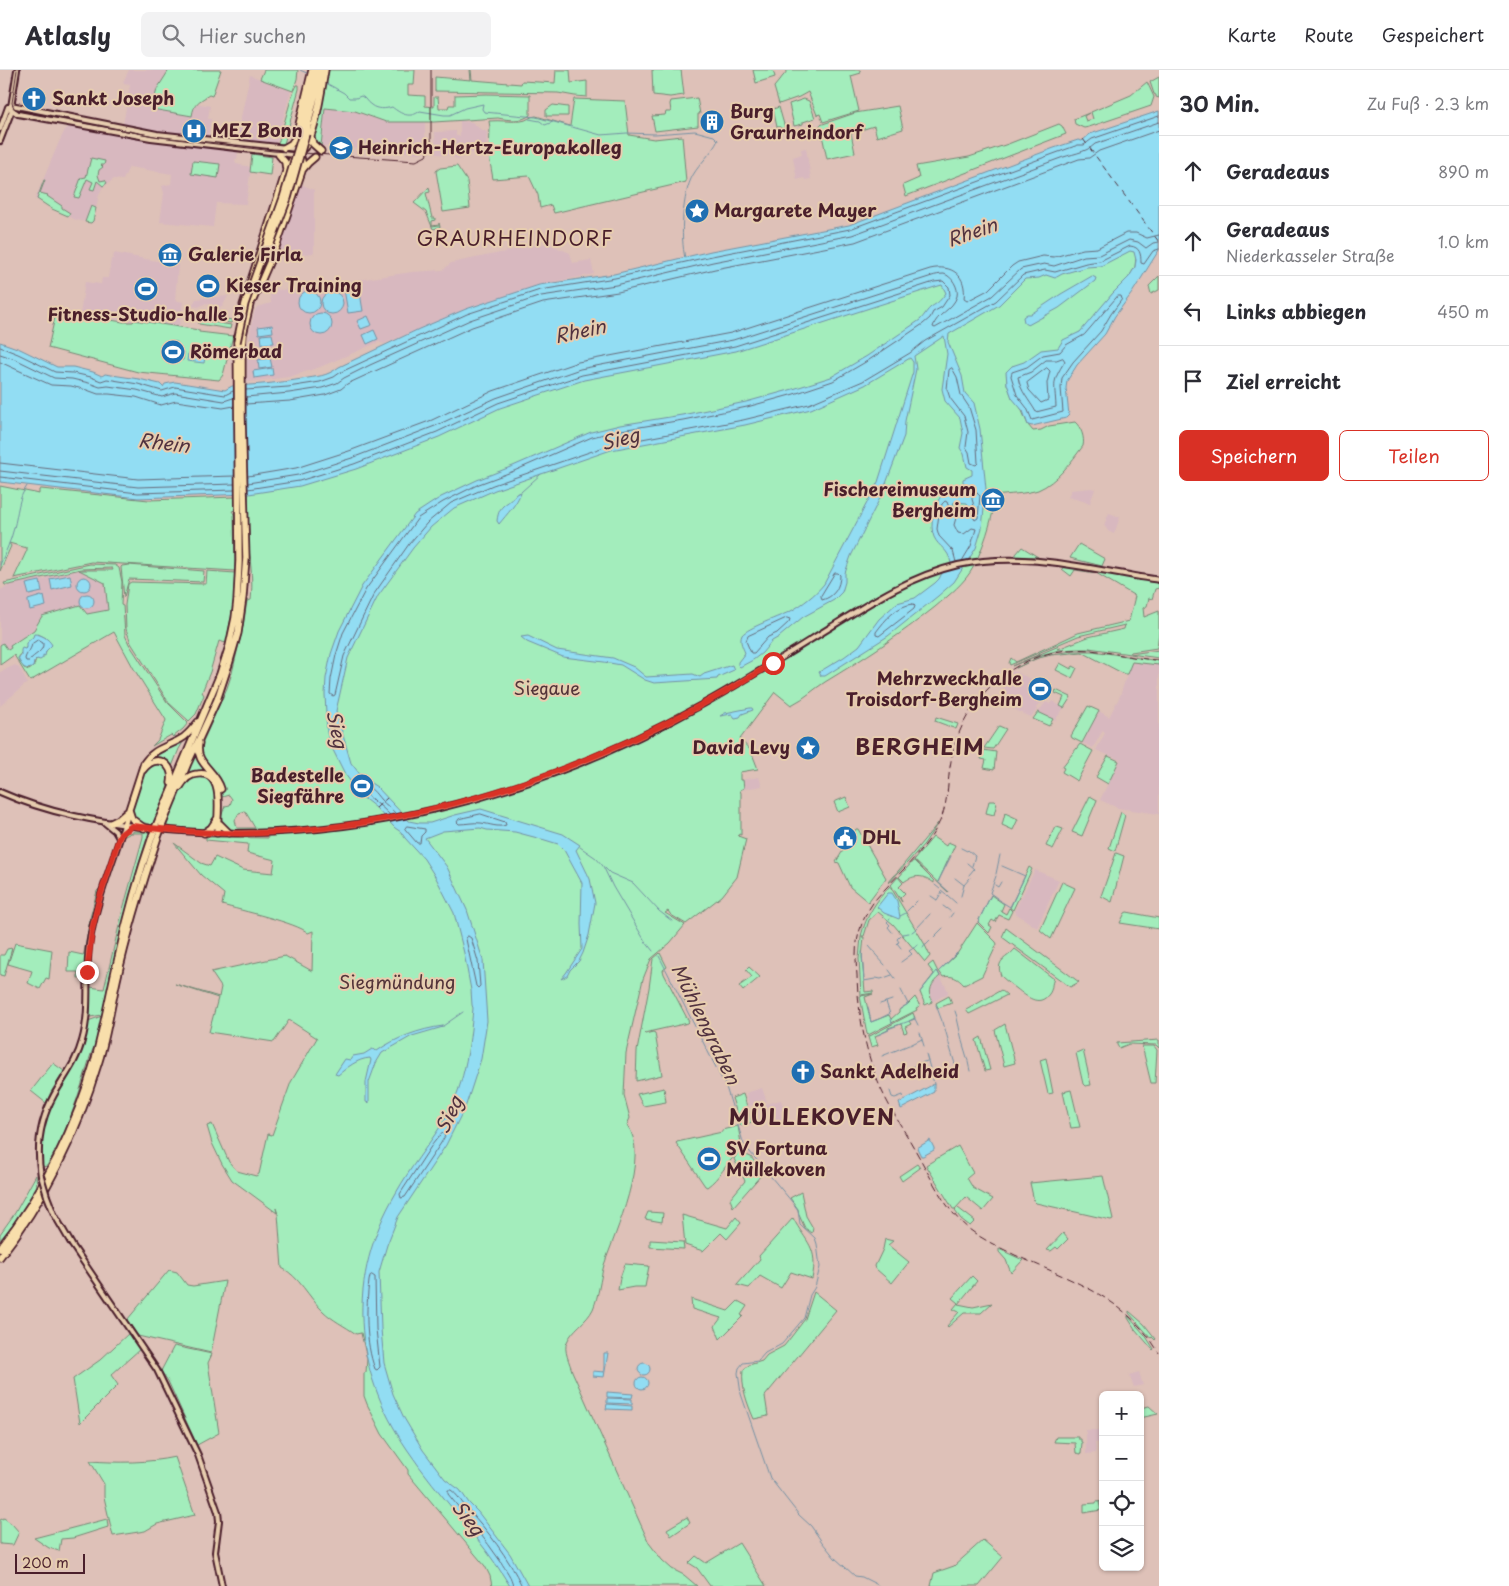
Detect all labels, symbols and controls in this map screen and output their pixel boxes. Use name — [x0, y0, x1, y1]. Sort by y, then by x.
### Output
search box — [141, 12, 491, 57]
text: Atlasly — [25, 17, 111, 53]
icon: search — [159, 21, 187, 49]
text: Hier suchen — [199, 21, 306, 49]
text: Karte — [1228, 21, 1276, 48]
text: Route — [1304, 21, 1354, 48]
text: Gespeichert — [1382, 21, 1484, 48]
place label: Sankt Joseph — [52, 84, 174, 111]
church icon: Sankt Joseph — [21, 86, 47, 112]
text: 30 Min. — [1179, 87, 1260, 119]
text: Zu Fuß · 2.3 km — [1367, 91, 1489, 115]
place label: Burg Graurheindorf — [730, 97, 865, 145]
building icon: Burg Graurheindorf — [699, 109, 725, 135]
place label: MEZ Bonn — [212, 116, 303, 143]
hospital icon: MEZ Bonn — [181, 118, 207, 144]
place label: Heinrich-Hertz-Europakolleg — [358, 133, 622, 160]
school or university icon: Heinrich-Hertz-Europakolleg — [328, 135, 354, 161]
icon: ahead — [1179, 157, 1207, 185]
text: Geradeaus — [1226, 157, 1330, 185]
text: 890 m — [1438, 159, 1489, 183]
place label: Margarete Mayer — [714, 196, 877, 223]
place icon: Margarete Mayer — [684, 198, 710, 224]
water label: Rhein — [943, 209, 1002, 253]
text: Geradeaus — [1226, 215, 1330, 243]
district label: GRAURHEINDORF — [417, 223, 613, 253]
icon: ahead — [1179, 227, 1207, 255]
text: 1.0 km — [1438, 229, 1489, 253]
place label: Galerie Firla — [188, 240, 303, 267]
museum icon: Galerie Firla — [157, 242, 183, 268]
text: Niederkasseler Straße — [1226, 243, 1395, 267]
place label: Kieser Training — [226, 271, 362, 298]
sports icon: Kieser Training — [195, 273, 221, 299]
sports icon: Fitness-Studio-halle 5 — [133, 276, 159, 302]
icon: left — [1179, 297, 1207, 325]
text: Links abbiegen — [1226, 297, 1366, 325]
text: 450 m — [1437, 299, 1489, 323]
place label: Fitness-Studio-halle 5 — [47, 300, 245, 327]
water label: Rhein — [552, 311, 609, 349]
place label: Römerbad — [190, 337, 282, 364]
sports icon: Römerbad — [160, 339, 186, 365]
icon: arrive — [1179, 367, 1207, 395]
text: Ziel erreicht — [1226, 367, 1341, 395]
water label: Sieg — [598, 420, 643, 456]
water label: Rhein — [137, 425, 192, 459]
button: Speichern — [1179, 430, 1329, 481]
button: Teilen — [1339, 430, 1489, 481]
place label: Fischereimuseum Bergheim — [823, 475, 976, 523]
museum icon: Fischereimuseum Bergheim — [980, 487, 1006, 513]
route start — [762, 652, 785, 675]
place label: Mehrzweckhalle Troisdorf-Bergheim — [846, 664, 1022, 712]
park label: Siegaue — [514, 674, 580, 701]
sports icon: Mehrzweckhalle Troisdorf-Bergheim — [1027, 676, 1053, 702]
water label: Sieg — [320, 707, 356, 751]
district label: BERGHEIM — [855, 729, 985, 762]
place label: David Levy — [692, 733, 790, 760]
place icon: David Levy — [795, 735, 821, 761]
place label: Badestelle Siegfähre — [251, 761, 344, 809]
sports icon: Badestelle Siegfähre — [349, 773, 375, 799]
place label: DHL — [862, 823, 901, 850]
public building icon: DHL — [832, 825, 858, 851]
water label: Mühlengraben — [665, 958, 749, 1090]
route end — [76, 961, 99, 984]
park label: Siegmündung — [339, 968, 455, 995]
place label: Sankt Adelheid — [820, 1057, 959, 1084]
church icon: Sankt Adelheid — [790, 1059, 816, 1085]
water label: Sieg — [427, 1090, 469, 1138]
district label: MÜLLEKOVEN — [729, 1099, 895, 1132]
place label: SV Fortuna Müllekoven — [726, 1134, 828, 1182]
sports icon: SV Fortuna Müllekoven — [696, 1146, 722, 1172]
map controls — [1099, 1391, 1144, 1571]
button: + — [1099, 1391, 1144, 1436]
button: − — [1099, 1436, 1144, 1481]
button: locate — [1099, 1481, 1144, 1526]
water label: Sieg — [446, 1494, 492, 1542]
button: layers — [1099, 1526, 1144, 1571]
scale bar — [15, 1551, 85, 1574]
text: 200 m — [22, 1552, 69, 1573]

